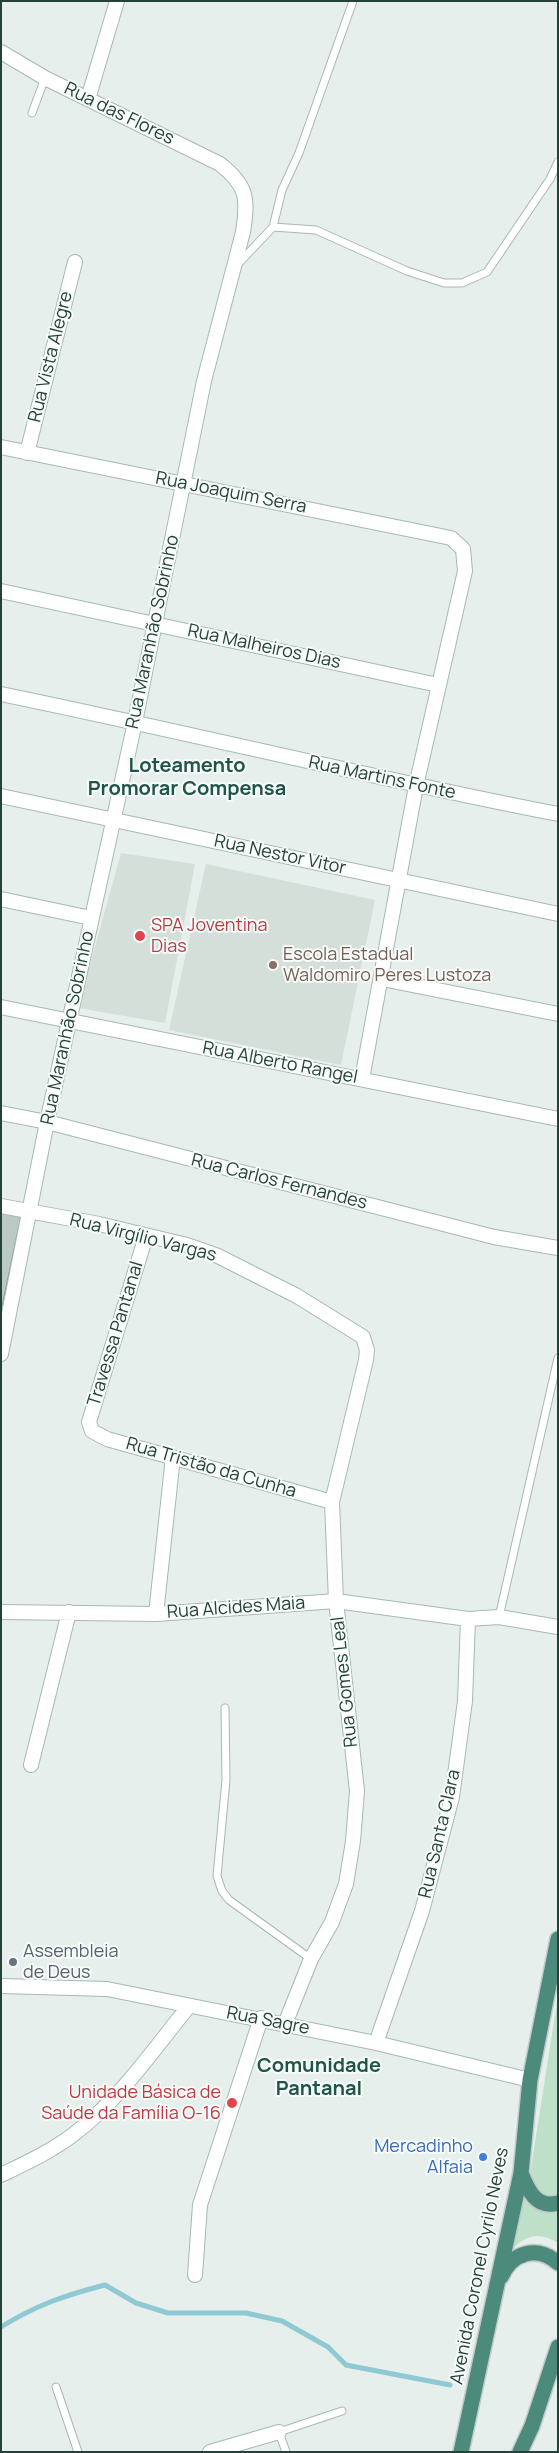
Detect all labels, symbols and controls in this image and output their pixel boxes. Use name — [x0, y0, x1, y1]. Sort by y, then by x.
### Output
street label: Rua das Flores — [61, 78, 177, 150]
street label: Rua Vista Alegre — [24, 289, 78, 425]
street label: Rua Joaquim Serra — [154, 468, 308, 518]
street label: Rua Maranhão Sobrinho — [122, 533, 184, 731]
street label: Rua Malheiros Dias — [185, 620, 343, 674]
street label: Rua Martins Fonte — [306, 752, 458, 804]
district label: Loteamento Promorar Compensa — [88, 754, 286, 801]
street label: Rua Nestor Vitor — [212, 830, 348, 880]
place label: SPA Joventina Dias — [151, 915, 268, 958]
street label: Rua Maranhão Sobrinho — [37, 929, 99, 1127]
marker: SPA Joventina Dias — [133, 929, 147, 943]
place label: Escola Estadual Waldomiro Peres Lustoza — [283, 944, 491, 986]
marker: Escola Estadual Waldomiro Peres Lustoza — [267, 959, 279, 971]
street label: Rua Alberto Rangel — [201, 1037, 359, 1089]
street label: Rua Carlos Fernandes — [189, 1150, 369, 1214]
street label: Rua Virgílio Vargas — [67, 1209, 219, 1267]
street label: Travessa Pantanal — [84, 1259, 148, 1409]
street label: Rua Tristão da Cunha — [123, 1433, 299, 1503]
street label: Rua Alcides Maia — [166, 1592, 306, 1624]
street label: Rua Gomes Leal — [327, 1615, 363, 1749]
street label: Rua Santa Clara — [415, 1768, 465, 1900]
place label: Assembleia de Deus — [23, 1941, 118, 1984]
marker: Assembleia de Deus — [7, 1956, 19, 1968]
street label: Rua Sagre — [225, 2002, 311, 2040]
district label: Comunidade Pantanal — [257, 2054, 381, 2101]
place label: Unidade Básica de Saúde da Família O-16 — [41, 2082, 221, 2124]
marker: Unidade Básica de Saúde da Família O-16 — [225, 2096, 239, 2110]
place label: Mercadinho Alfaia — [374, 2136, 473, 2178]
street label: Avenida Coronel Cyrilo Neves — [446, 2146, 514, 2386]
marker: Mercadinho Alfaia — [477, 2151, 489, 2163]

